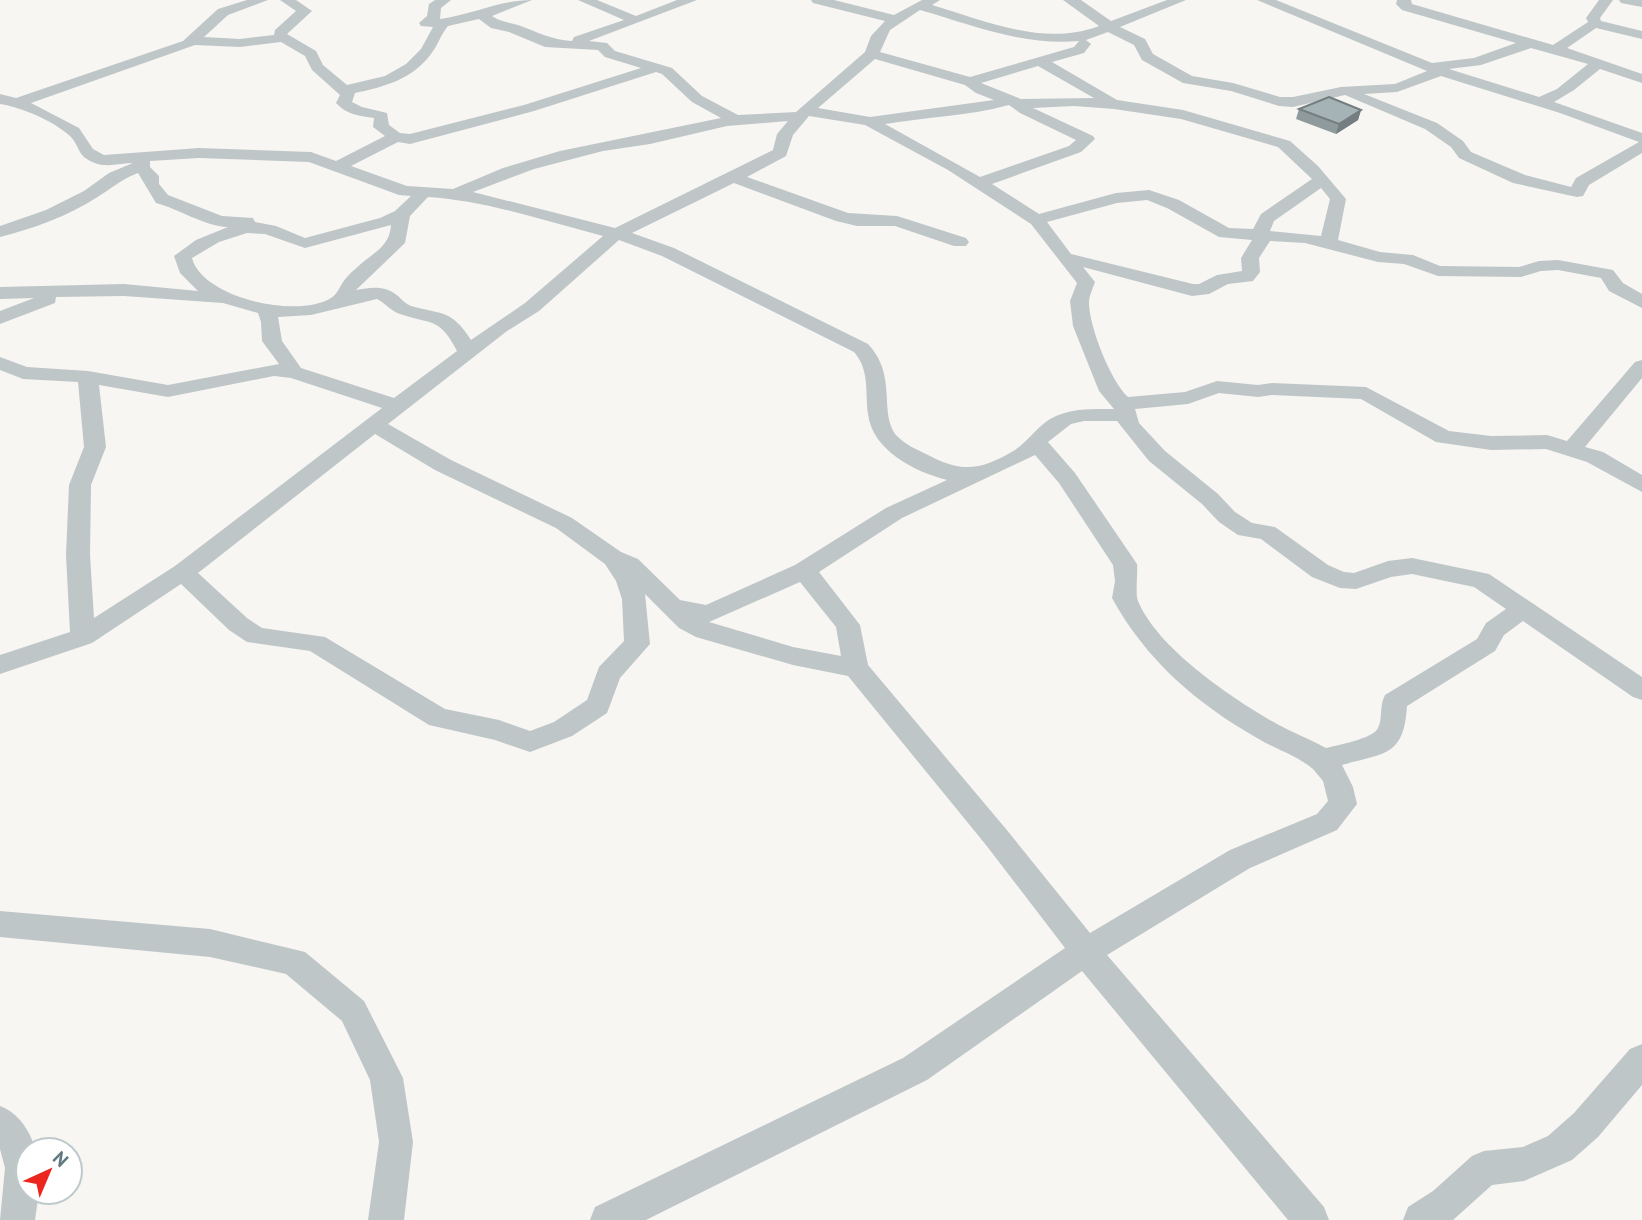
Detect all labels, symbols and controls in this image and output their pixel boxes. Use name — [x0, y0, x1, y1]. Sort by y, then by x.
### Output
north arrow — [14, 1136, 84, 1206]
text: N — [48, 1146, 74, 1172]

